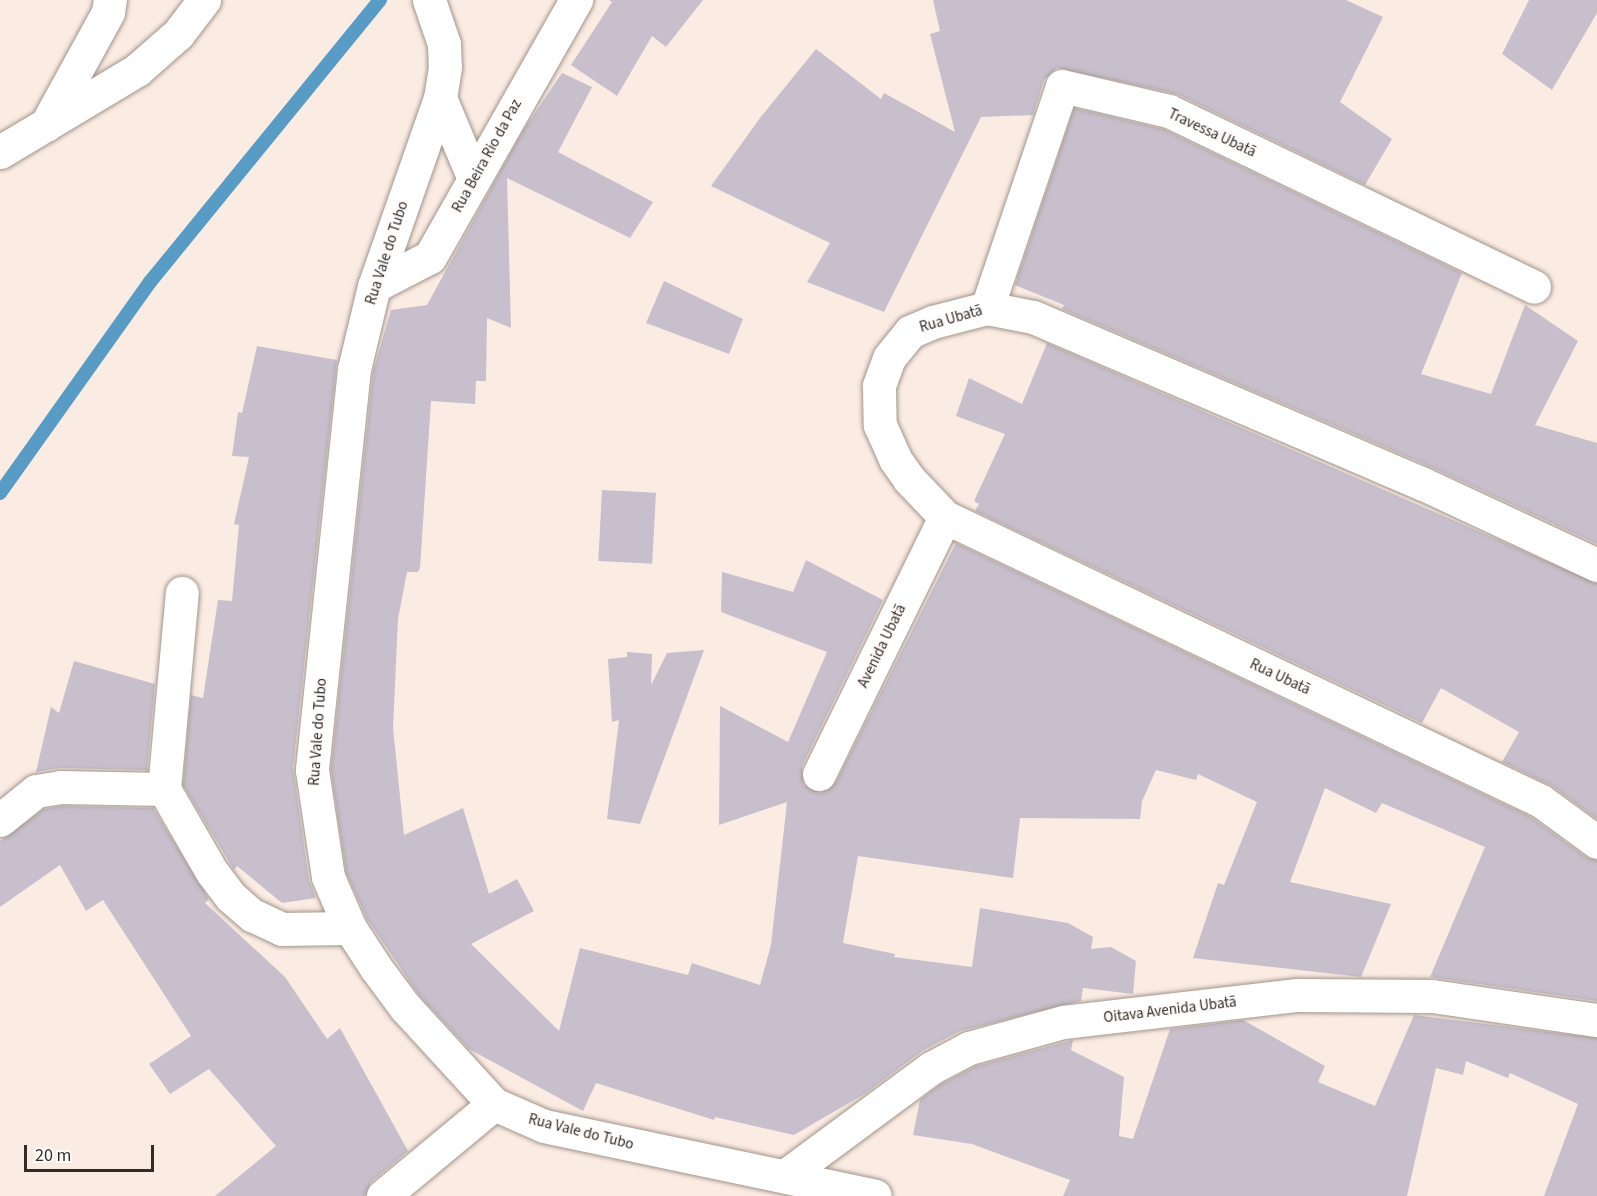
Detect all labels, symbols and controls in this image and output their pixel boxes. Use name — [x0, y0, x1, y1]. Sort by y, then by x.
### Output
street label: Rua Beira Rio da Paz — [448, 96, 526, 216]
street label: Travessa Ubatã — [1165, 105, 1259, 161]
street label: Rua Vale do Tubo — [362, 199, 412, 307]
street label: Rua Ubatã — [917, 301, 985, 337]
street label: Avenida Ubatã — [854, 601, 910, 691]
street label: Rua Ubatã — [1247, 655, 1313, 699]
street label: Rua Vale do Tubo — [305, 678, 331, 786]
street label: Oitava Avenida Ubatã — [1102, 993, 1238, 1027]
street label: Rua Vale do Tubo — [526, 1110, 636, 1154]
scale bar — [27, 1133, 158, 1171]
text: 20 m — [35, 1143, 71, 1168]

